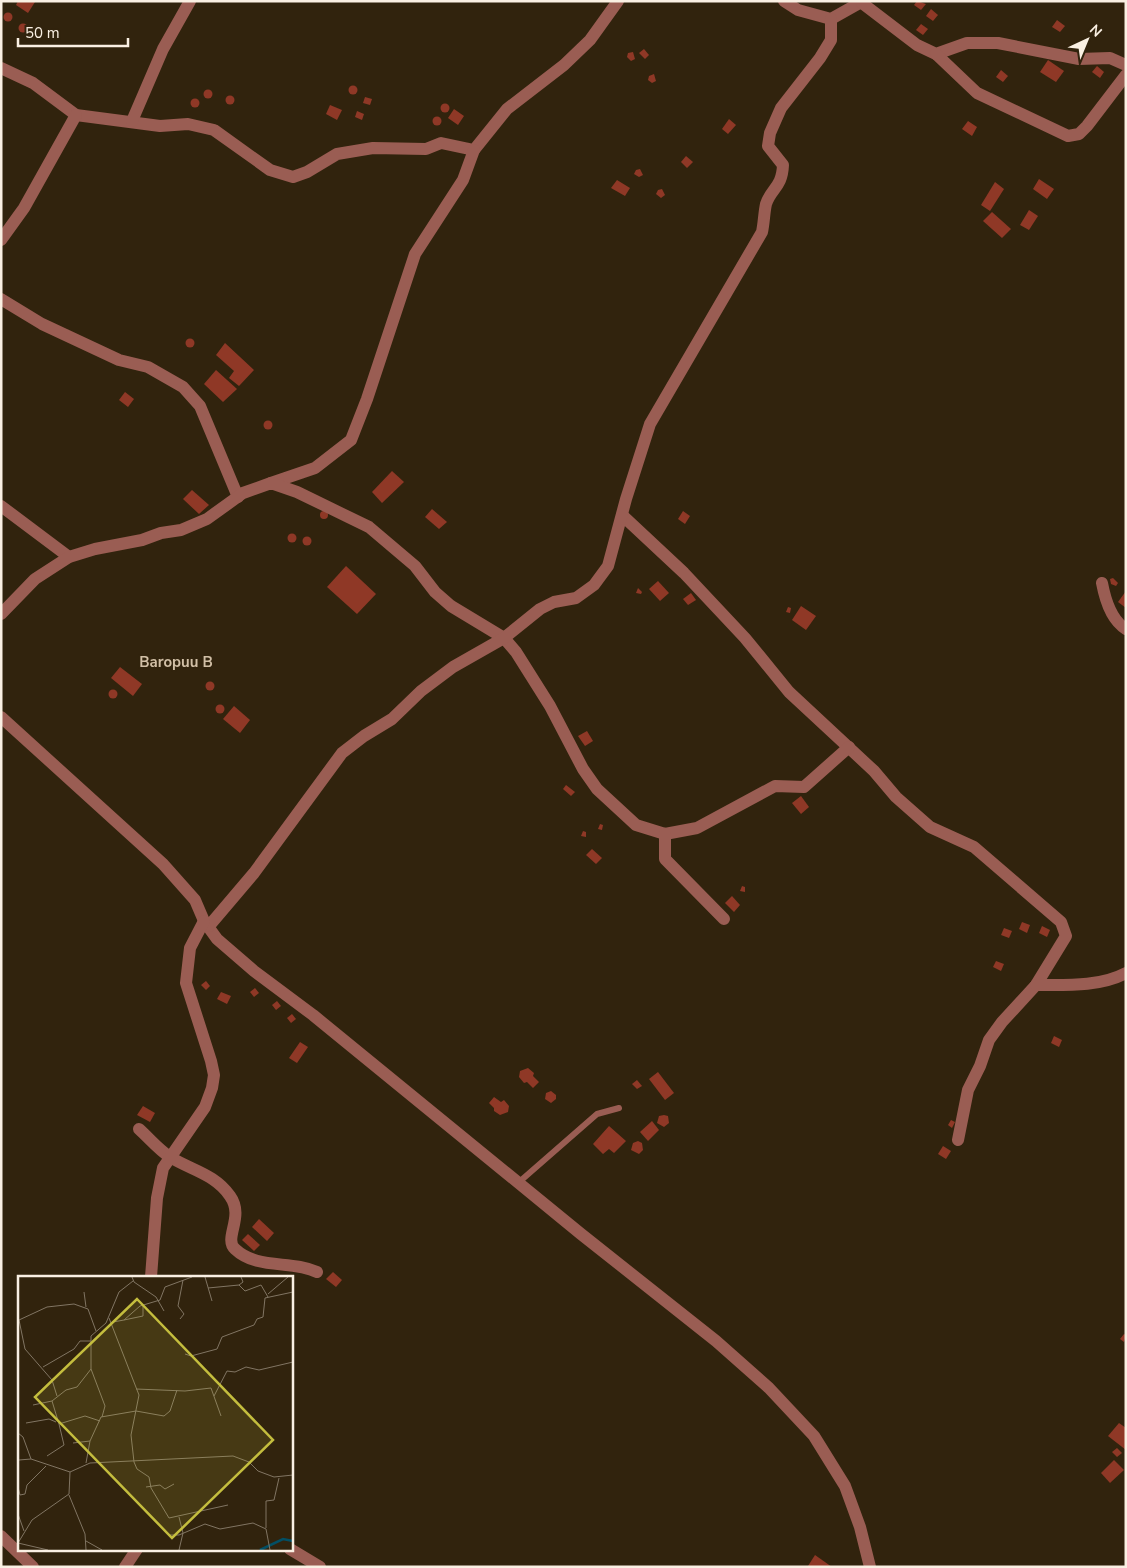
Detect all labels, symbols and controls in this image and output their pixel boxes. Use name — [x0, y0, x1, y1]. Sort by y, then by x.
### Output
scale bar — [18, 15, 128, 47]
north arrow — [1062, 15, 1112, 65]
text: N — [1085, 21, 1106, 41]
text: 50 m — [25, 23, 60, 43]
district label: Baropuu B — [139, 652, 213, 672]
inset map — [18, 1276, 292, 1550]

